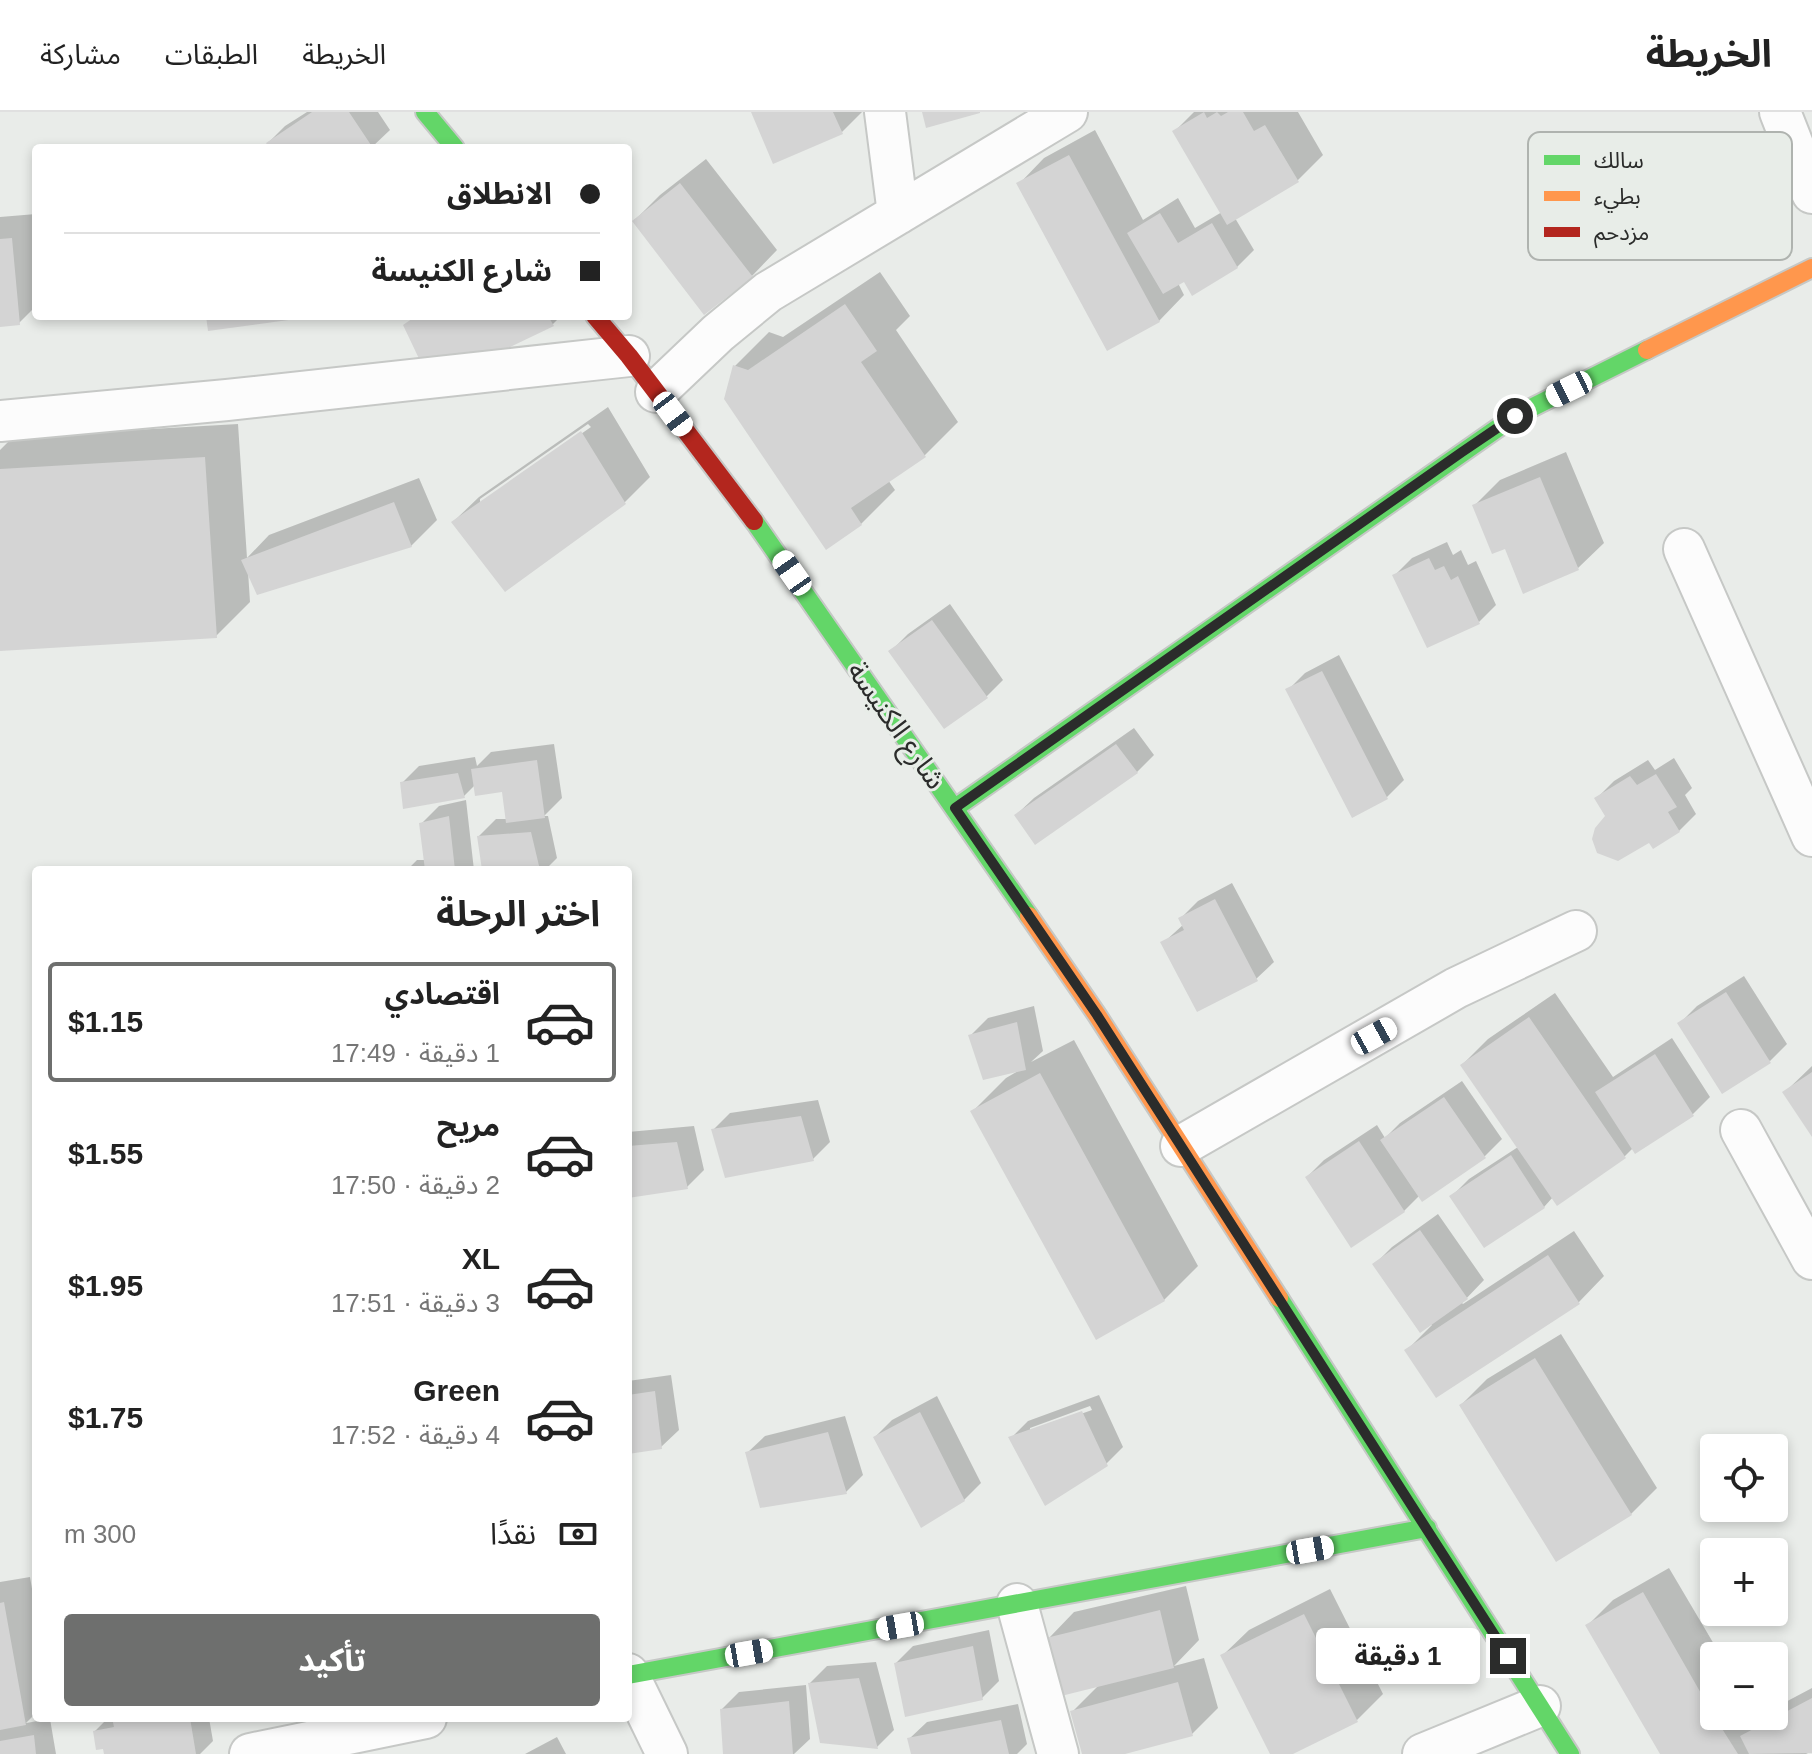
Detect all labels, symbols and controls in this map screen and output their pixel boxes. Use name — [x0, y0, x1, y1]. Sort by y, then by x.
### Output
text: الخريطة — [1646, 33, 1772, 75]
text: مشاركة — [40, 39, 121, 70]
text: الطبقات — [165, 39, 258, 70]
text: الخريطة — [302, 39, 386, 70]
legend — [1528, 132, 1792, 260]
text: سالك — [1594, 148, 1644, 173]
text: الانطلاق — [447, 177, 552, 210]
text: بطيء — [1594, 184, 1641, 213]
text: مزدحم — [1594, 220, 1649, 249]
text: شارع الكنيسة — [371, 254, 552, 287]
car — [1542, 368, 1596, 410]
car — [649, 388, 697, 440]
route start — [1497, 398, 1533, 434]
car — [768, 546, 816, 600]
street label: شارع الكنيسة — [837, 656, 952, 798]
text: اختر الرحلة — [436, 893, 600, 934]
text: اقتصادي — [385, 977, 500, 1010]
icon: car — [524, 986, 596, 1058]
text: $1.15 — [68, 1005, 143, 1038]
car — [1347, 1014, 1401, 1058]
text: 1 دقيقة · 17:49 — [331, 1038, 500, 1068]
text: مريح — [437, 1109, 500, 1142]
icon: car — [524, 1118, 596, 1190]
text: $1.55 — [68, 1137, 143, 1170]
text: 2 دقيقة · 17:50 — [331, 1170, 500, 1200]
text: XL — [462, 1242, 500, 1275]
icon: car — [524, 1250, 596, 1322]
text: $1.95 — [68, 1269, 143, 1302]
text: 3 دقيقة · 17:51 — [331, 1288, 500, 1318]
text: Green — [413, 1374, 500, 1407]
icon: car — [524, 1382, 596, 1454]
text: $1.75 — [68, 1401, 143, 1434]
text: 4 دقيقة · 17:52 — [331, 1420, 500, 1450]
map controls — [1700, 1434, 1788, 1730]
button: locate — [1700, 1434, 1788, 1522]
icon: cash — [556, 1512, 600, 1556]
text: نقدًا — [490, 1517, 536, 1550]
text: 300 m — [64, 1519, 136, 1549]
car — [1284, 1534, 1336, 1566]
button: + — [1700, 1538, 1788, 1626]
car — [874, 1610, 926, 1642]
button: تأكيد — [64, 1614, 600, 1706]
callout: 1 دقيقة — [1316, 1628, 1480, 1684]
car — [723, 1637, 775, 1669]
route end — [1490, 1638, 1526, 1674]
text: 1 دقيقة — [1354, 1641, 1442, 1671]
button: − — [1700, 1642, 1788, 1730]

